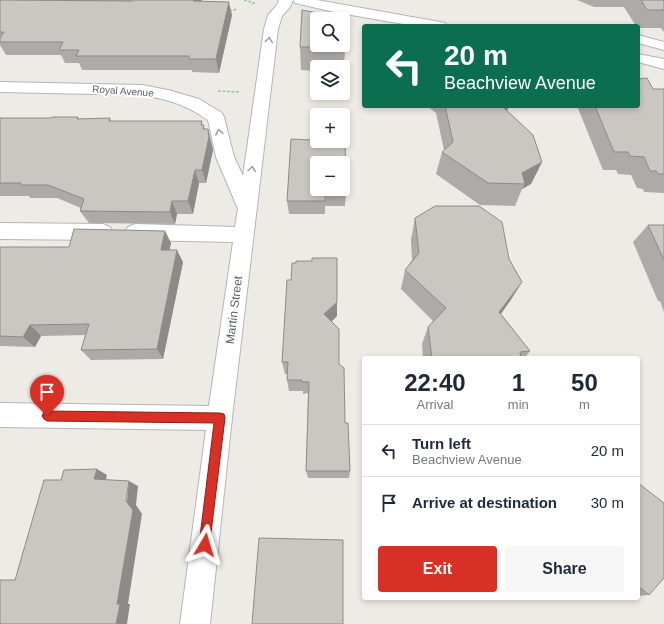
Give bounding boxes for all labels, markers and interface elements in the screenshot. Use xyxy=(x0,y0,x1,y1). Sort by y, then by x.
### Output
map controls xyxy=(310,12,350,196)
button: search xyxy=(310,12,350,52)
one-way arrow xyxy=(264,37,273,44)
icon: left xyxy=(378,40,430,92)
text: 20 m xyxy=(444,40,508,71)
button: layers xyxy=(310,60,350,100)
text: Beachview Avenue xyxy=(444,73,596,93)
street label: Royal Avenue xyxy=(92,83,155,99)
button: + xyxy=(310,108,350,148)
one-way arrow xyxy=(216,129,224,135)
button: − xyxy=(310,156,350,196)
one-way arrow xyxy=(247,166,256,172)
street label: Martin Street xyxy=(223,274,245,345)
text: 22:40 xyxy=(404,369,466,396)
text: 1 xyxy=(512,369,525,396)
text: 50 xyxy=(571,369,598,396)
pin xyxy=(30,375,64,416)
icon: arrive xyxy=(36,381,58,403)
text: Arrival xyxy=(417,397,453,412)
text: min xyxy=(508,397,529,412)
text: m xyxy=(579,397,590,412)
text: Turn left xyxy=(412,435,471,452)
icon: left xyxy=(378,440,400,462)
text: 20 m xyxy=(591,442,624,459)
text: Beachview Avenue xyxy=(412,452,522,467)
icon: arrive xyxy=(378,492,400,514)
text: Arrive at destination xyxy=(412,494,557,511)
text: 30 m xyxy=(591,494,624,511)
position arrow xyxy=(184,524,226,566)
button: Exit xyxy=(378,546,497,592)
button: Share xyxy=(505,546,624,592)

